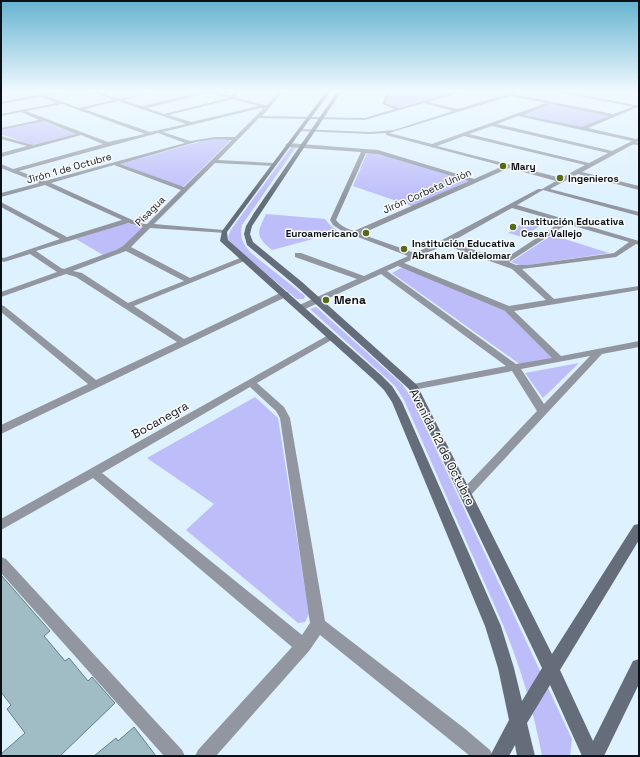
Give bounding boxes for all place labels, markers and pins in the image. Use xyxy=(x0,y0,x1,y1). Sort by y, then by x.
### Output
place label: Mary xyxy=(511,160,536,173)
marker: Mary xyxy=(498,161,508,171)
place label: Ingenieros xyxy=(568,172,619,185)
marker: Ingenieros xyxy=(555,173,565,183)
place label: Institución Educativa Cesar Vallejo xyxy=(521,215,624,240)
marker: Institución Educativa Cesar Vallejo xyxy=(508,222,518,232)
place label: Euroamericano xyxy=(286,227,358,240)
marker: Euroamericano xyxy=(361,228,371,238)
place label: Institución Educativa Abraham Valdelomar xyxy=(412,237,515,262)
marker: Institución Educativa Abraham Valdelomar xyxy=(399,244,409,254)
place label: Mena xyxy=(334,292,366,308)
marker: Mena xyxy=(321,295,331,305)

